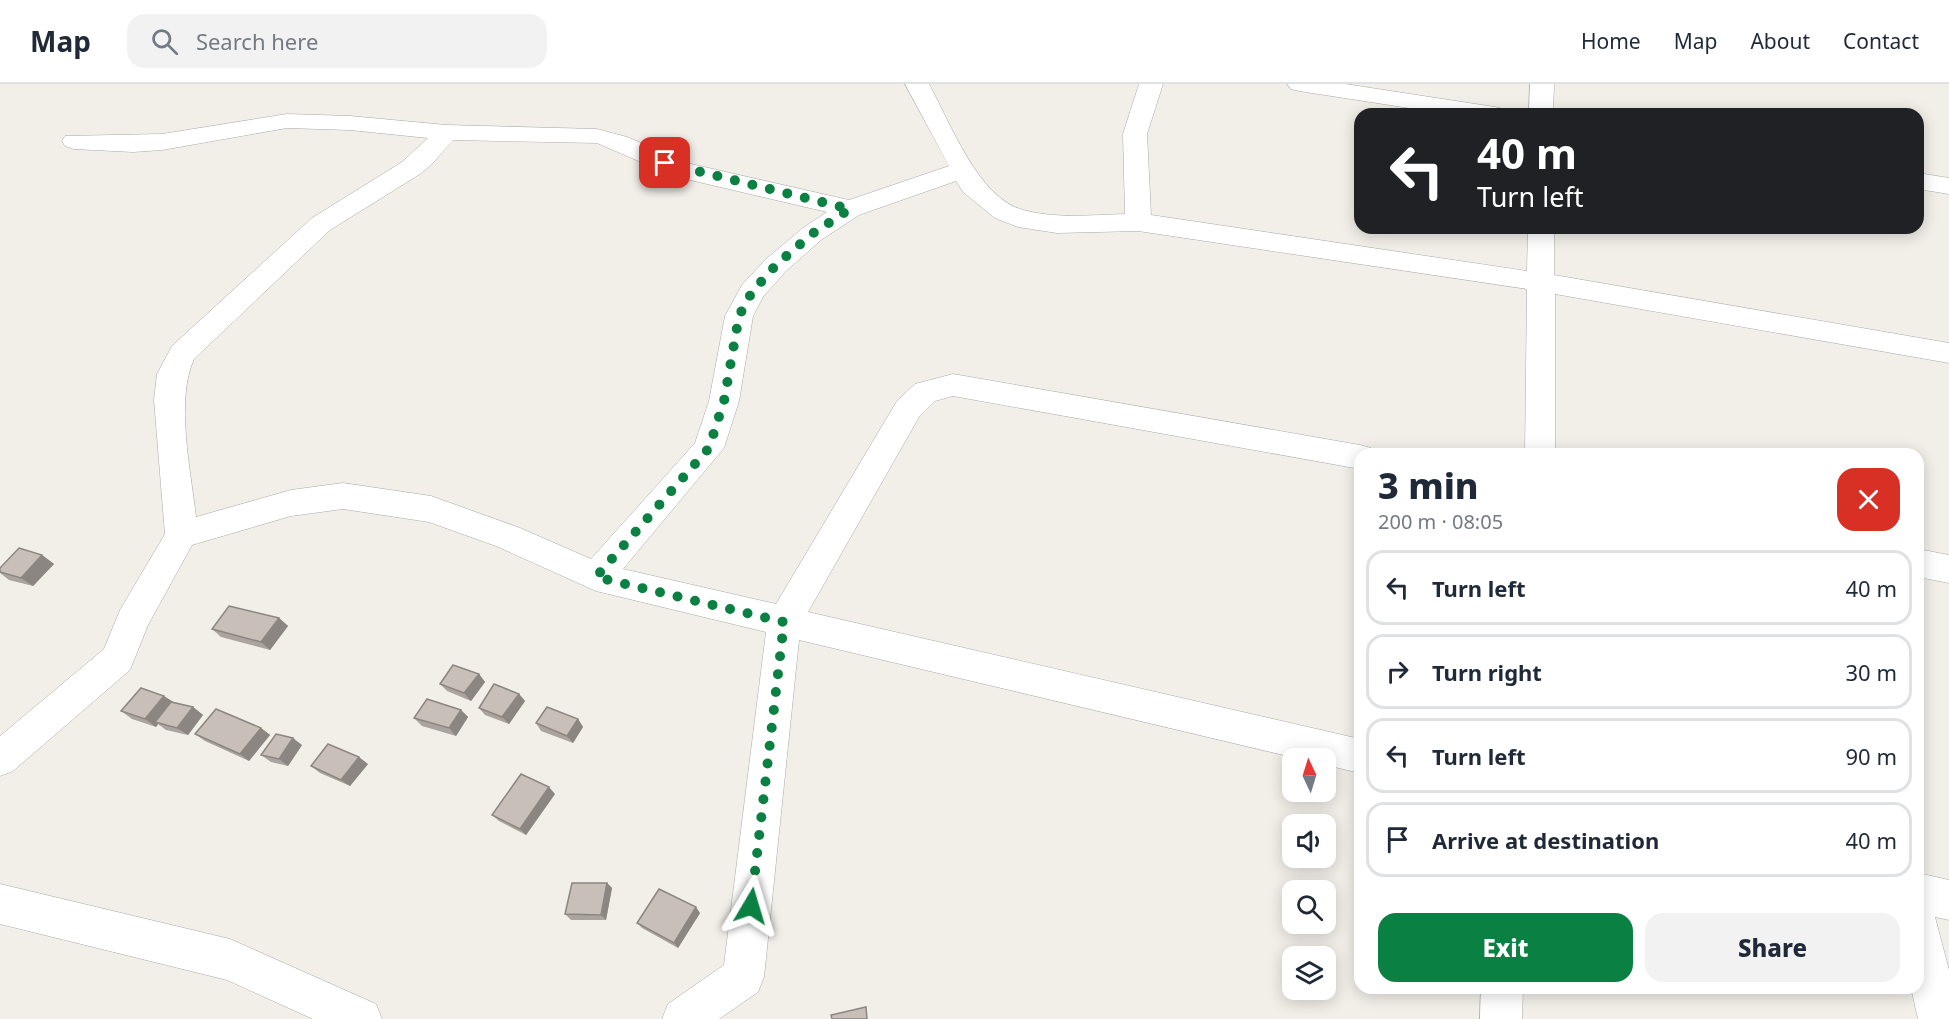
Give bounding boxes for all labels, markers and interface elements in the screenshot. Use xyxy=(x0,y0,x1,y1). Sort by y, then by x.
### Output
search box xyxy=(127,14,547,68)
text: Map xyxy=(30,22,91,60)
icon: search xyxy=(148,25,181,58)
text: Search here xyxy=(196,26,318,56)
text: Home xyxy=(1581,27,1641,55)
text: Map xyxy=(1674,27,1717,55)
text: About xyxy=(1750,27,1810,55)
text: Contact xyxy=(1843,27,1919,55)
text: 40 m xyxy=(1477,124,1577,181)
icon: left xyxy=(1378,132,1456,210)
pin xyxy=(639,137,690,188)
icon: arrive xyxy=(648,146,681,179)
text: Turn left xyxy=(1477,178,1583,215)
text: 3 min xyxy=(1378,461,1479,510)
button: close xyxy=(1837,468,1900,531)
text: 200 m · 08:05 xyxy=(1378,508,1503,535)
icon: left xyxy=(1381,571,1414,604)
text: Turn left xyxy=(1432,573,1526,603)
text: 40 m xyxy=(1846,573,1897,603)
icon: right xyxy=(1381,655,1414,688)
text: Turn right xyxy=(1432,657,1542,687)
text: 30 m xyxy=(1846,657,1897,687)
icon: left xyxy=(1381,739,1414,772)
text: Turn left xyxy=(1432,741,1526,771)
text: 90 m xyxy=(1846,741,1897,771)
north arrow xyxy=(1282,748,1336,802)
map controls xyxy=(1282,748,1336,1000)
button: sound xyxy=(1282,814,1336,868)
icon: arrive xyxy=(1381,823,1414,856)
text: Arrive at destination xyxy=(1432,825,1659,855)
text: 40 m xyxy=(1846,825,1897,855)
position arrow xyxy=(719,874,783,938)
button: search xyxy=(1282,880,1336,934)
button: Exit xyxy=(1378,913,1633,982)
button: Share xyxy=(1645,913,1900,982)
button: layers xyxy=(1282,946,1336,1000)

